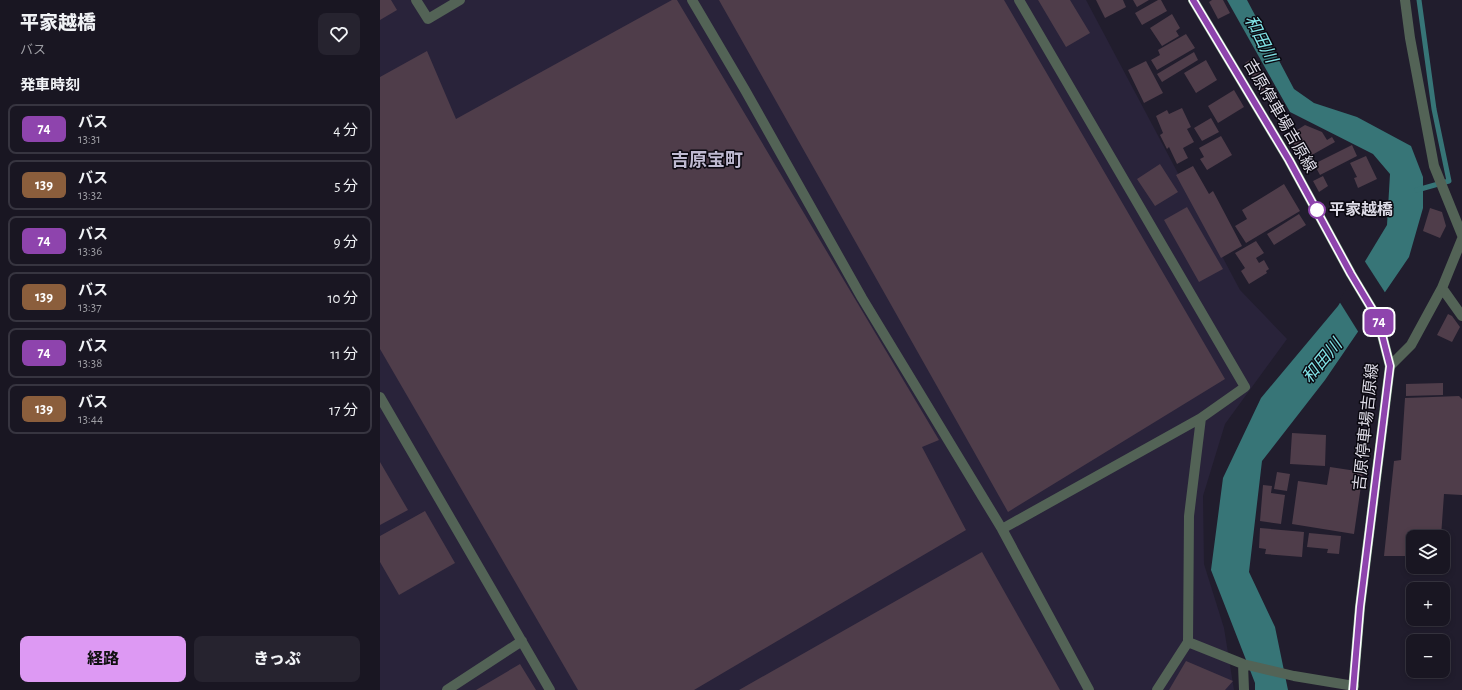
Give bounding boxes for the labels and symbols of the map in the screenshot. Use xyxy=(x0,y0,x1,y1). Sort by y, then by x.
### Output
water label: 和田川 xyxy=(1242,12,1282,67)
street label: 吉原停車場吉原線 xyxy=(1241,56,1320,175)
district label: 吉原宝町 xyxy=(671,151,743,170)
place label: 平家越橋 xyxy=(1329,200,1393,218)
marker: 平家越橋 xyxy=(1308,201,1326,219)
line badge: 74 xyxy=(1361,309,1397,335)
water label: 和田川 xyxy=(1298,334,1346,386)
street label: 吉原停車場吉原線 xyxy=(1350,362,1381,491)

